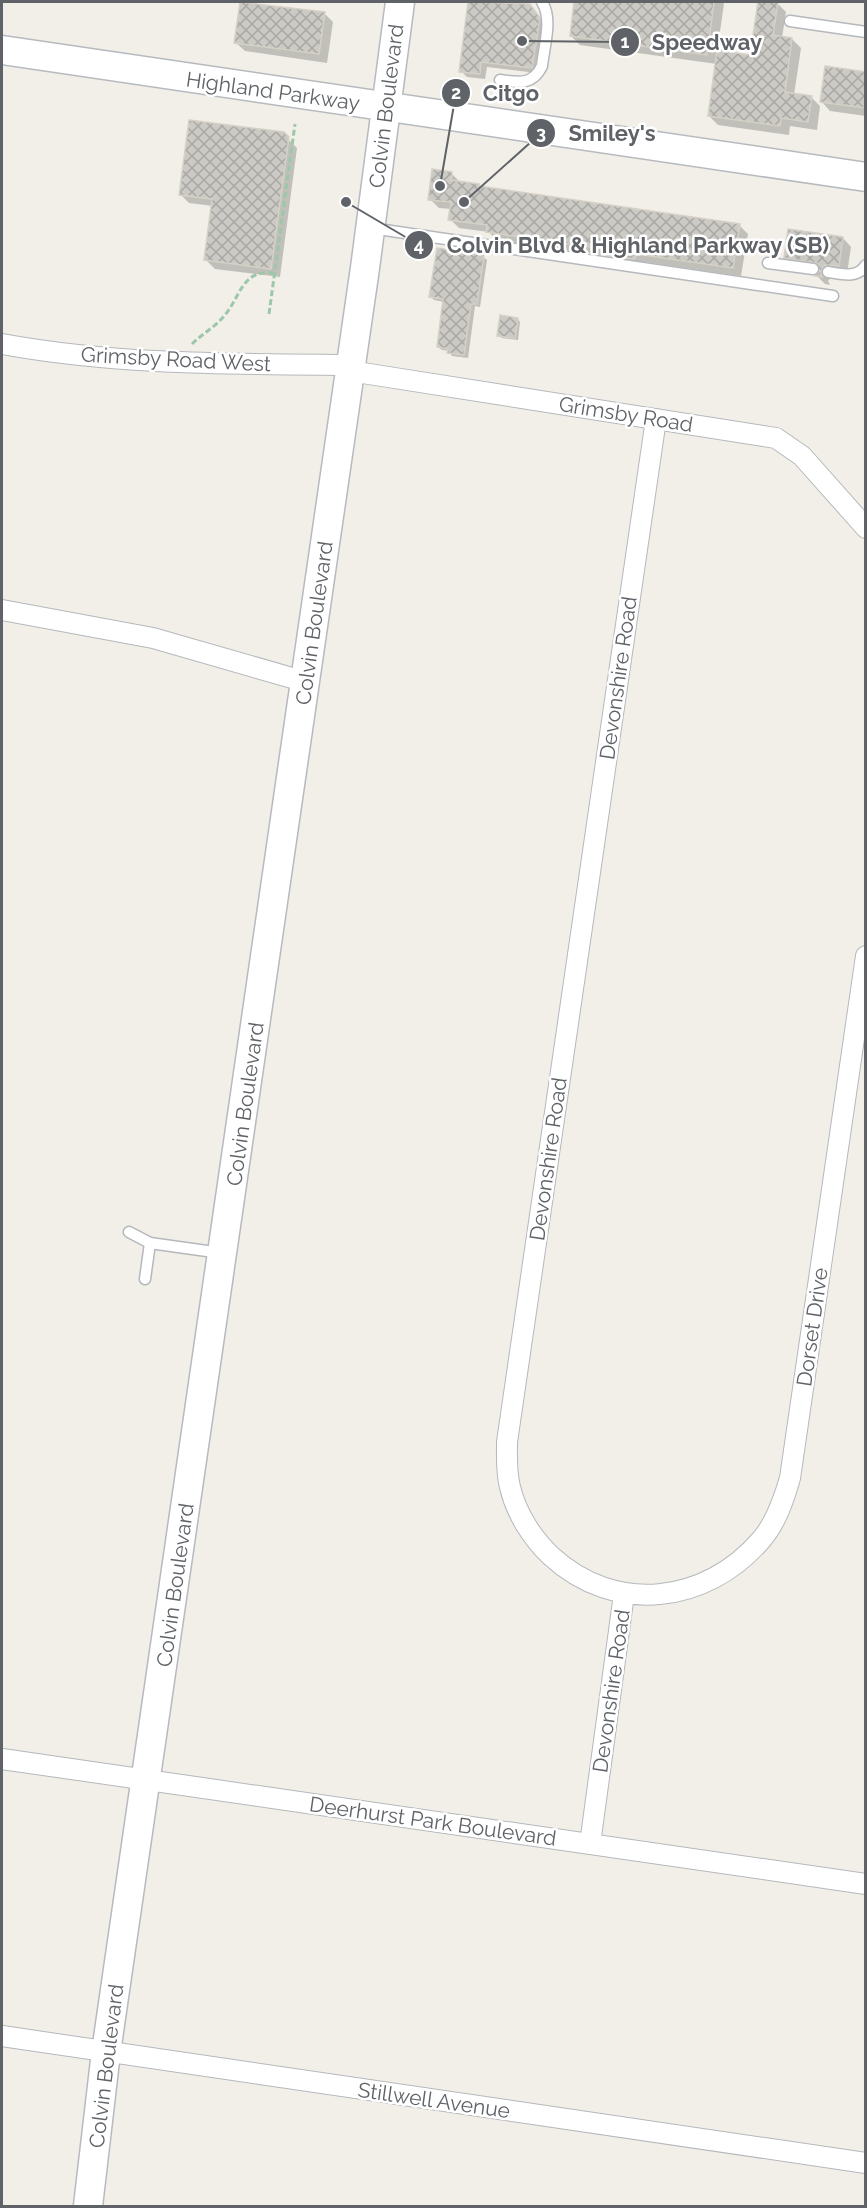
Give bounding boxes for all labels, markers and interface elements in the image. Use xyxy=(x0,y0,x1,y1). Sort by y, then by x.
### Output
callout: Speedway xyxy=(610,22,774,62)
street label: Colvin Boulevard xyxy=(364,23,408,189)
text: Speedway xyxy=(652,29,762,55)
text: 1 xyxy=(621,31,630,52)
street label: Highland Parkway xyxy=(184,66,362,116)
callout: Citgo xyxy=(441,73,551,113)
text: Citgo xyxy=(483,80,539,106)
text: 2 xyxy=(451,82,461,103)
callout: Smiley's xyxy=(526,113,667,153)
text: Smiley's xyxy=(568,120,656,146)
text: 3 xyxy=(536,122,546,143)
callout: Colvin Blvd & Highland Parkway (SB) xyxy=(404,225,841,265)
text: Colvin Blvd & Highland Parkway (SB) xyxy=(447,232,829,258)
text: 4 xyxy=(414,234,424,255)
street label: Grimsby Road West xyxy=(80,342,272,376)
street label: Grimsby Road xyxy=(557,391,695,437)
street label: Colvin Boulevard xyxy=(290,540,338,706)
street label: Devonshire Road xyxy=(594,595,642,761)
street label: Colvin Boulevard xyxy=(221,1021,269,1187)
street label: Devonshire Road xyxy=(524,1076,572,1242)
street label: Dorset Drive xyxy=(791,1266,833,1388)
street label: Colvin Boulevard xyxy=(151,1502,199,1668)
street label: Devonshire Road xyxy=(587,1608,635,1774)
street label: Deerhurst Park Boulevard xyxy=(308,1791,558,1851)
street label: Colvin Boulevard xyxy=(84,1983,128,2149)
street label: Stillwell Avenue xyxy=(356,2077,512,2123)

